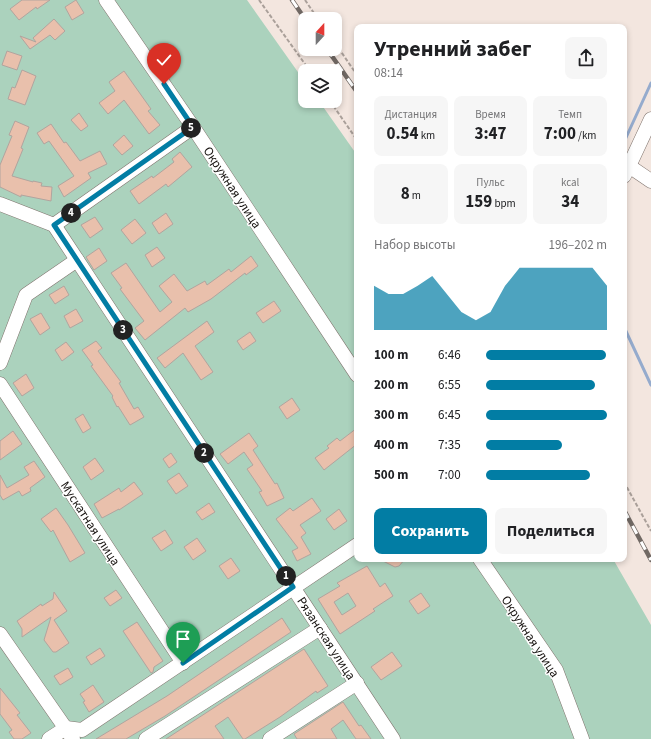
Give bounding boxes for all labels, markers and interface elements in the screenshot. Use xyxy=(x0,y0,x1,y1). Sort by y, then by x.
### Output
north arrow xyxy=(298,12,342,56)
map controls xyxy=(298,12,342,108)
text: Утренний забег xyxy=(374,33,532,65)
button: share xyxy=(565,37,607,79)
pin xyxy=(147,43,181,84)
icon: check xyxy=(153,49,175,71)
button: layers xyxy=(298,64,342,108)
text: 08:14 xyxy=(374,64,403,82)
text: Дистанция xyxy=(384,107,437,122)
text: Время xyxy=(475,107,506,122)
text: Темп xyxy=(558,107,582,122)
pin: 5 xyxy=(181,118,201,138)
text: 5 xyxy=(188,120,194,135)
text: 0.54 xyxy=(386,122,418,146)
text: 3:47 xyxy=(474,122,507,146)
text: 7:00 xyxy=(544,122,576,146)
text: km xyxy=(418,128,435,143)
text: /km xyxy=(576,128,596,143)
street label: Окружная улица xyxy=(199,143,265,232)
text: Пульс xyxy=(476,175,505,190)
text: kcal xyxy=(561,175,579,190)
text: 8 xyxy=(401,182,410,206)
text: m xyxy=(410,188,421,203)
text: 159 xyxy=(465,190,492,214)
text: 34 xyxy=(561,190,579,214)
text: bpm xyxy=(492,196,516,211)
pin: 4 xyxy=(61,203,81,223)
text: 4 xyxy=(68,205,74,220)
text: Набор высоты xyxy=(374,236,456,254)
text: 196–202 m xyxy=(549,236,607,254)
pin: 3 xyxy=(113,320,133,340)
text: 3 xyxy=(120,322,126,337)
text: 100 m xyxy=(374,346,408,364)
text: 6:46 xyxy=(438,346,461,364)
text: 200 m xyxy=(374,376,408,394)
text: 6:55 xyxy=(438,376,461,394)
text: 300 m xyxy=(374,406,408,424)
text: 6:45 xyxy=(438,406,461,424)
text: 400 m xyxy=(374,436,408,454)
text: 7:35 xyxy=(438,436,461,454)
pin: 2 xyxy=(194,443,214,463)
text: 2 xyxy=(201,445,207,460)
text: 500 m xyxy=(374,466,408,484)
text: 7:00 xyxy=(438,466,461,484)
street label: Мускатная улица xyxy=(56,478,124,569)
button: Сохранить xyxy=(374,508,487,554)
button: Поделиться xyxy=(495,508,607,554)
pin: 1 xyxy=(276,566,296,586)
text: 1 xyxy=(283,568,289,583)
street label: Окружная улица xyxy=(497,592,563,681)
street label: Рязанская улица xyxy=(293,593,360,684)
pin xyxy=(166,622,200,663)
icon: arrive xyxy=(172,628,194,650)

